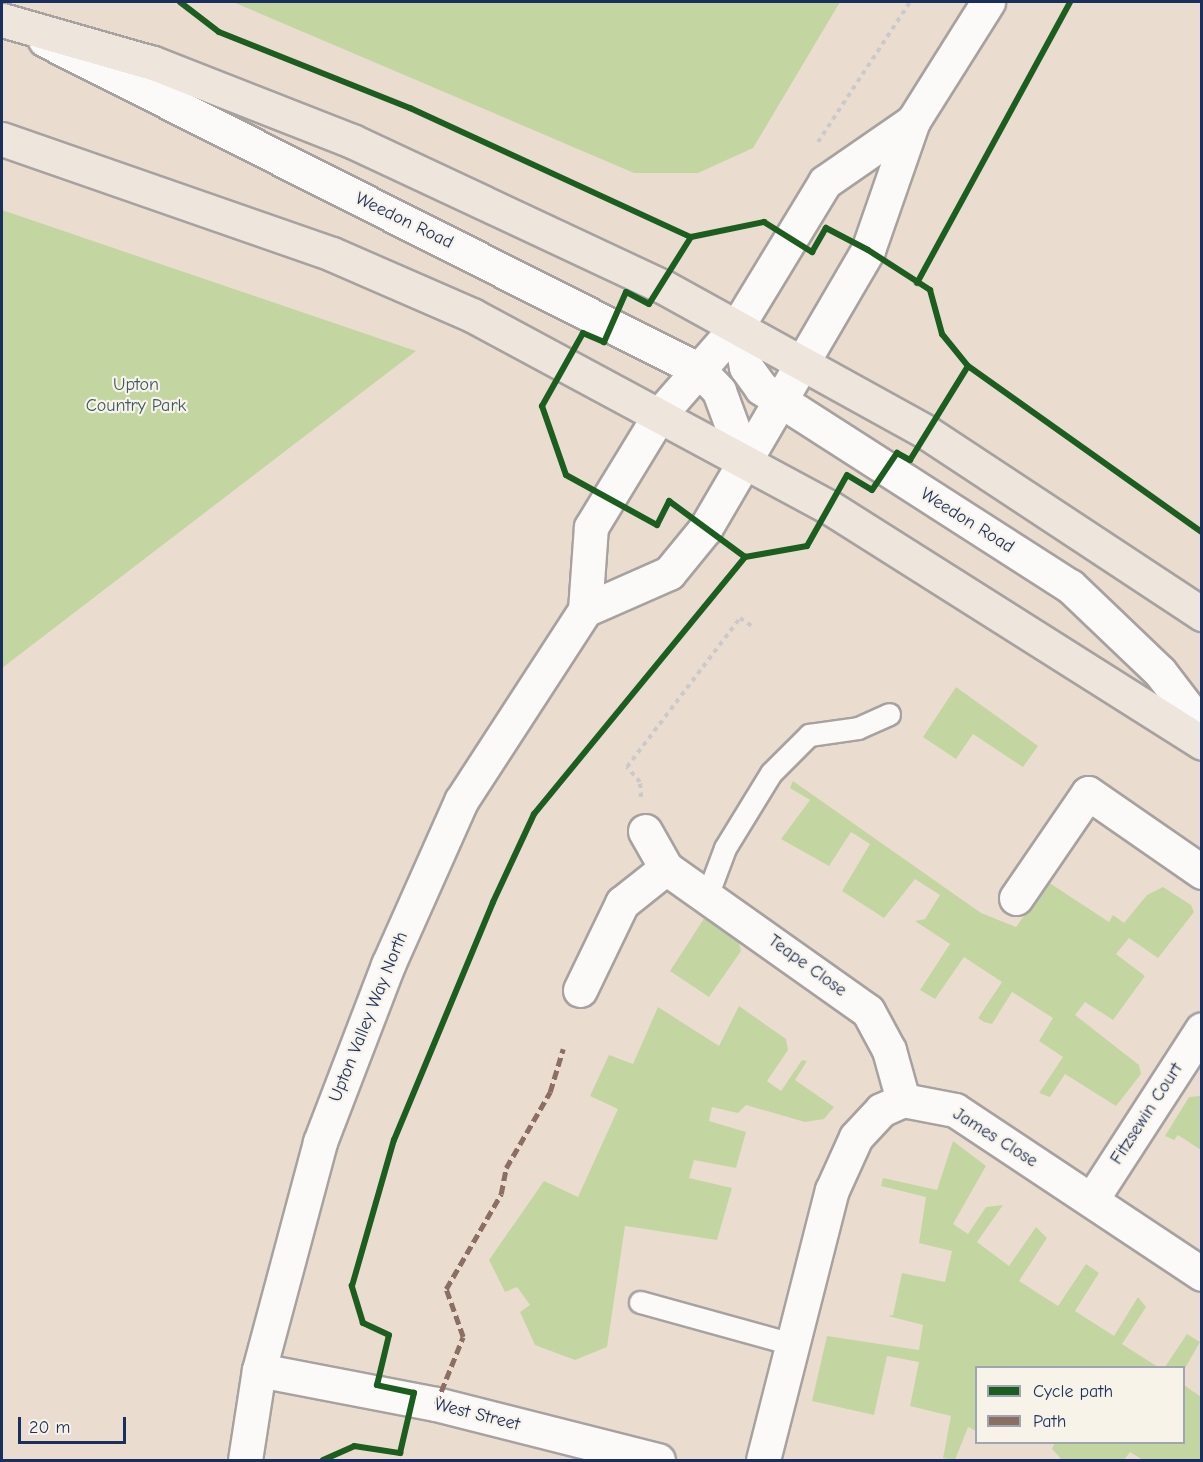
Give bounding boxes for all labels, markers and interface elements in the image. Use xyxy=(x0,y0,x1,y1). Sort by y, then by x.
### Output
street label: Weedon Road xyxy=(351,188,457,254)
park label: Upton Country Park xyxy=(86,375,186,418)
street label: Weedon Road xyxy=(916,484,1018,558)
street label: Upton Valley Way North xyxy=(325,929,413,1105)
street label: Teape Close xyxy=(764,930,850,1002)
street label: Fitzsewin Court xyxy=(1106,1059,1188,1169)
street label: James Close xyxy=(949,1103,1041,1173)
legend xyxy=(975,1366,1185,1444)
text: Cycle path xyxy=(1033,1381,1113,1402)
street label: West Street xyxy=(432,1394,522,1436)
scale bar xyxy=(21,1405,129,1443)
text: Path xyxy=(1033,1411,1066,1432)
text: 20 m xyxy=(29,1417,70,1438)

